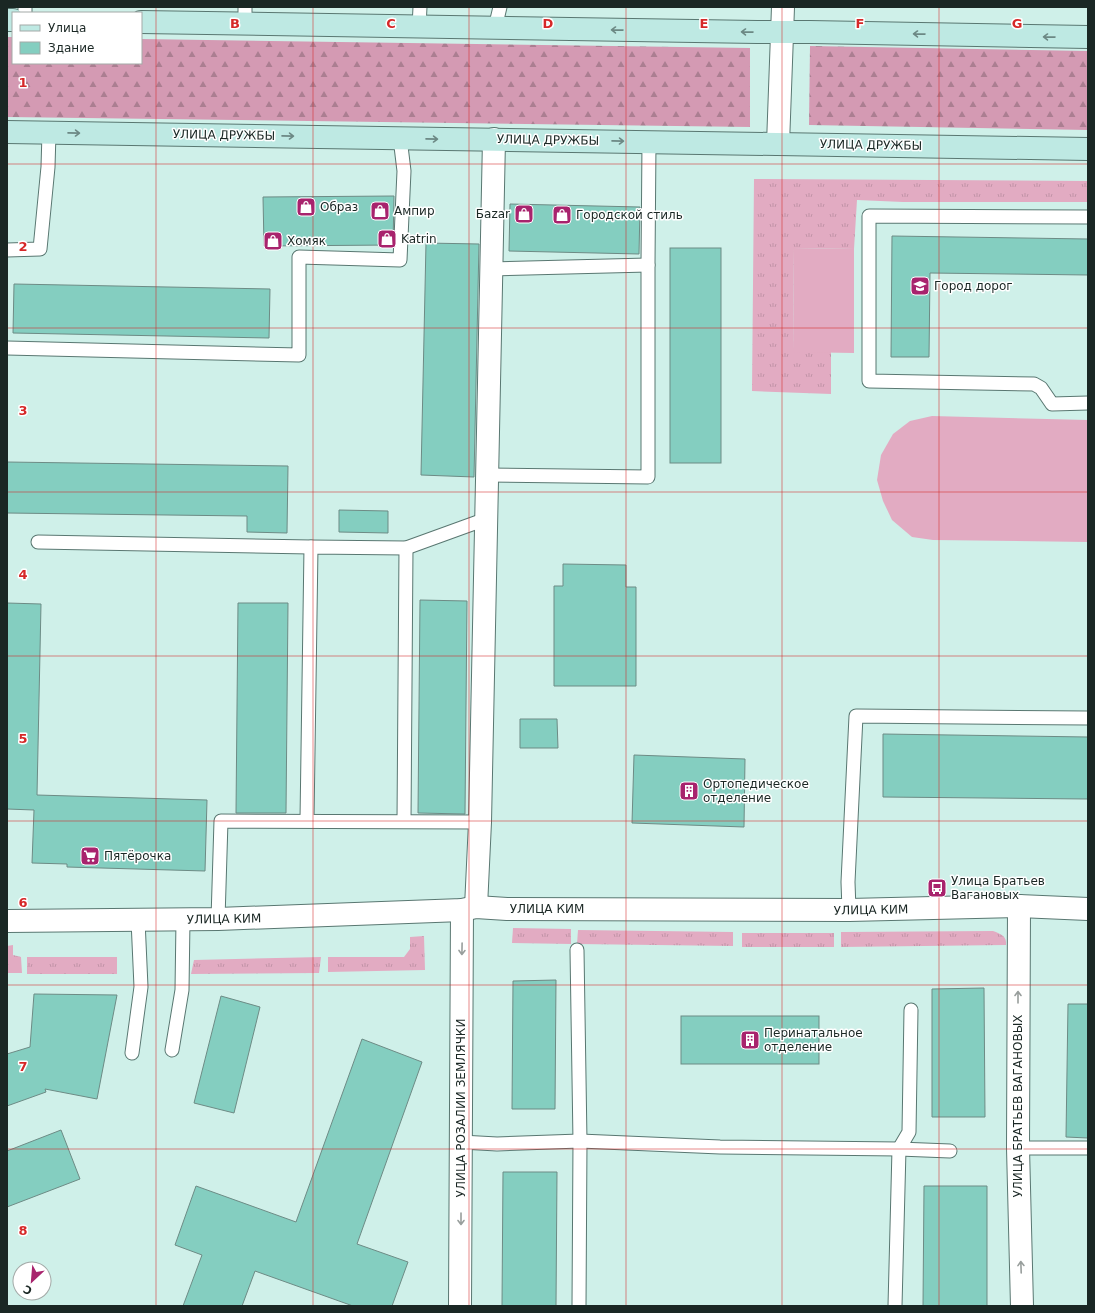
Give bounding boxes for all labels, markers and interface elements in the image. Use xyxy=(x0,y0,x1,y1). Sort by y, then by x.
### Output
legend xyxy=(12,12,142,64)
text: B xyxy=(230,16,240,31)
text: C xyxy=(386,16,396,31)
text: D xyxy=(543,16,554,31)
text: E xyxy=(700,16,708,31)
text: F xyxy=(856,16,864,31)
text: G xyxy=(1012,16,1022,31)
text: Улица xyxy=(48,21,86,35)
one-way arrow xyxy=(611,26,624,34)
one-way arrow xyxy=(741,28,754,36)
one-way arrow xyxy=(913,30,926,38)
one-way arrow xyxy=(1043,33,1056,41)
text: Здание xyxy=(48,41,94,55)
text: 1 xyxy=(18,75,28,90)
street label: УЛИЦА ДРУЖБЫ xyxy=(173,127,275,143)
one-way arrow xyxy=(67,129,80,137)
one-way arrow xyxy=(281,132,294,140)
street label: УЛИЦА ДРУЖБЫ xyxy=(497,132,599,148)
one-way arrow xyxy=(425,135,438,142)
one-way arrow xyxy=(611,137,624,145)
street label: УЛИЦА ДРУЖБЫ xyxy=(820,137,922,153)
shop icon: Образ xyxy=(295,196,317,218)
place label: Образ xyxy=(320,200,358,214)
shop icon: Ампир xyxy=(369,200,391,222)
shop icon: Бazar xyxy=(513,203,535,225)
place label: Ампир xyxy=(394,204,435,218)
shop icon: Городской стиль xyxy=(551,204,573,226)
place label: Бazar xyxy=(476,207,510,221)
place label: Городской стиль xyxy=(576,208,683,222)
shop icon: Katrin xyxy=(376,228,398,250)
shop icon: Хомяк xyxy=(262,230,284,252)
place label: Katrin xyxy=(401,232,437,246)
place label: Хомяк xyxy=(287,234,326,248)
text: 2 xyxy=(18,239,28,254)
school or university icon: Город дорог xyxy=(909,275,931,297)
place label: Город дорог xyxy=(934,279,1013,293)
text: 3 xyxy=(18,403,28,418)
text: 4 xyxy=(18,567,28,582)
text: 5 xyxy=(18,731,28,746)
place label: Ортопедическое отделение xyxy=(703,777,809,805)
building icon: Ортопедическое отделение xyxy=(678,780,700,802)
supermarket icon: Пятёрочка xyxy=(79,845,101,867)
place label: Пятёрочка xyxy=(104,849,171,863)
place label: Улица Братьев Вагановых xyxy=(951,874,1045,902)
bus stop icon: Улица Братьев Вагановых xyxy=(926,877,948,899)
text: 6 xyxy=(18,895,28,910)
street label: УЛИЦА КИМ xyxy=(510,902,584,916)
street label: УЛИЦА КИМ xyxy=(834,902,908,918)
street label: УЛИЦА КИМ xyxy=(187,911,261,927)
one-way arrow xyxy=(458,942,466,955)
one-way arrow xyxy=(1014,991,1022,1004)
street label: УЛИЦА БРАТЬЕВ ВАГАНОВЫХ xyxy=(1011,1015,1025,1198)
street label: УЛИЦА РОЗАЛИИ ЗЕМЛЯЧКИ xyxy=(454,1019,468,1197)
place label: Перинатальное отделение xyxy=(764,1026,863,1054)
building icon: Перинатальное отделение xyxy=(739,1029,761,1051)
text: 7 xyxy=(18,1059,28,1074)
one-way arrow xyxy=(457,1212,465,1225)
text: 8 xyxy=(18,1223,28,1238)
north arrow xyxy=(12,1261,52,1301)
one-way arrow xyxy=(1017,1261,1025,1274)
text: С xyxy=(21,1282,34,1297)

